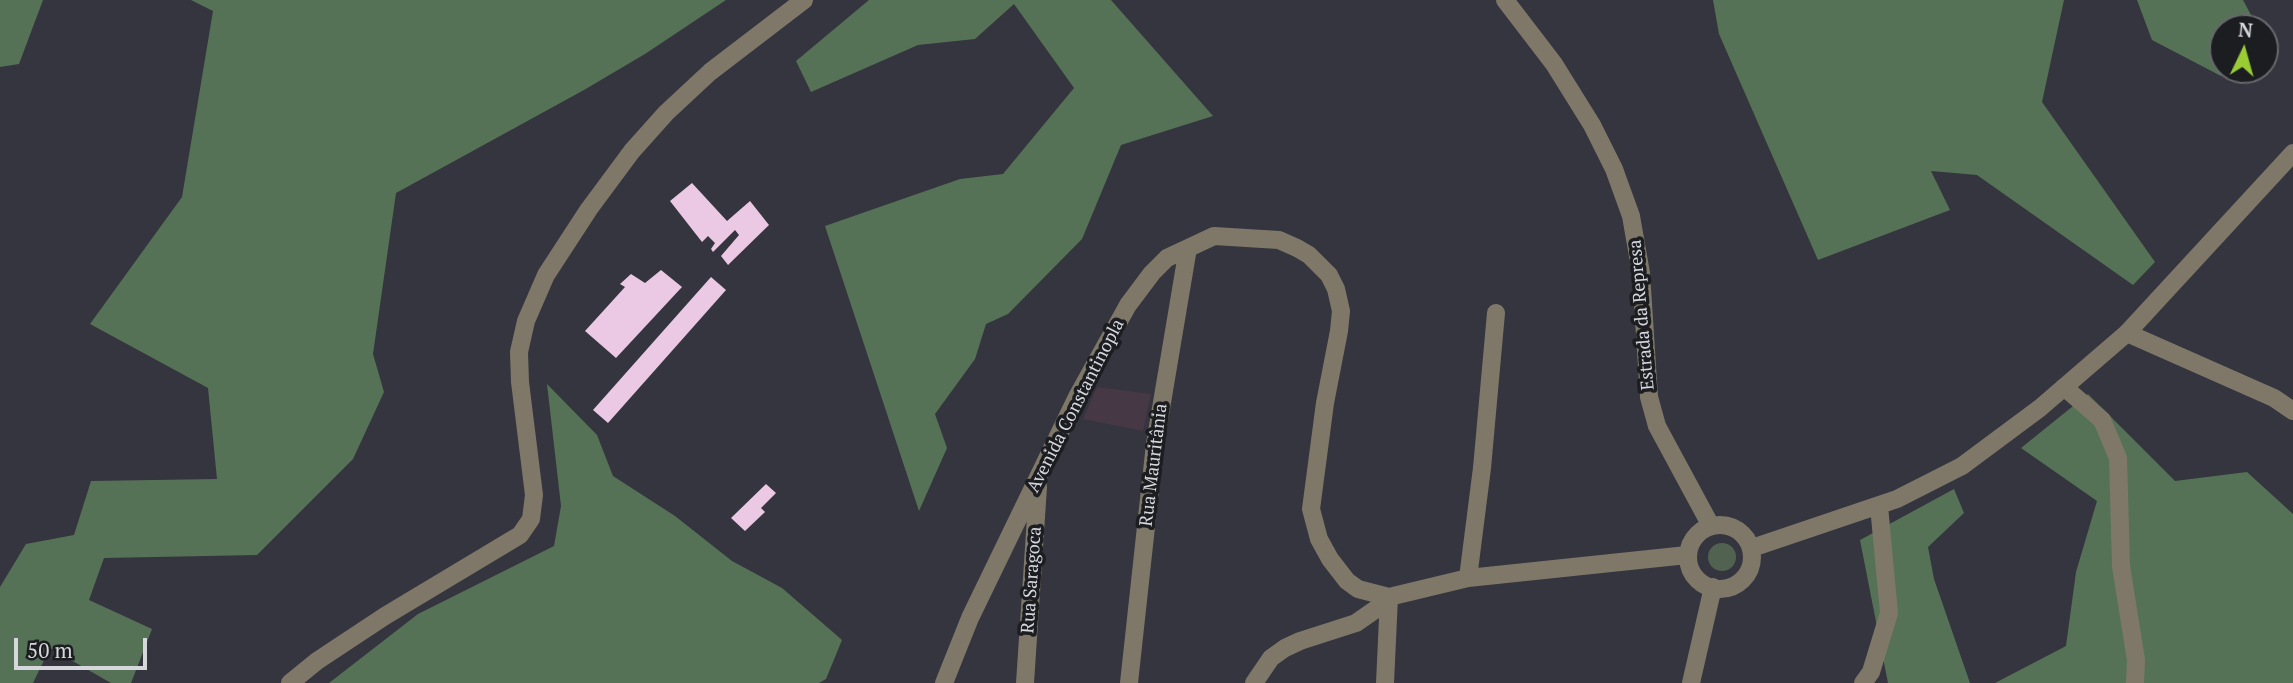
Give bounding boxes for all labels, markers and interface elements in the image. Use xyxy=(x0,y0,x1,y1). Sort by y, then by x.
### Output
north arrow xyxy=(2209,14,2279,84)
text: N xyxy=(2237,16,2254,43)
street label: Estrada da Represa xyxy=(1625,239,1659,391)
street label: Avenida Constantinopla xyxy=(1023,316,1129,496)
street label: Rua Mauritânia xyxy=(1136,402,1172,528)
street label: Rua Saragoca xyxy=(1017,526,1047,634)
scale bar xyxy=(18,624,150,668)
text: 50 m xyxy=(27,636,73,664)

